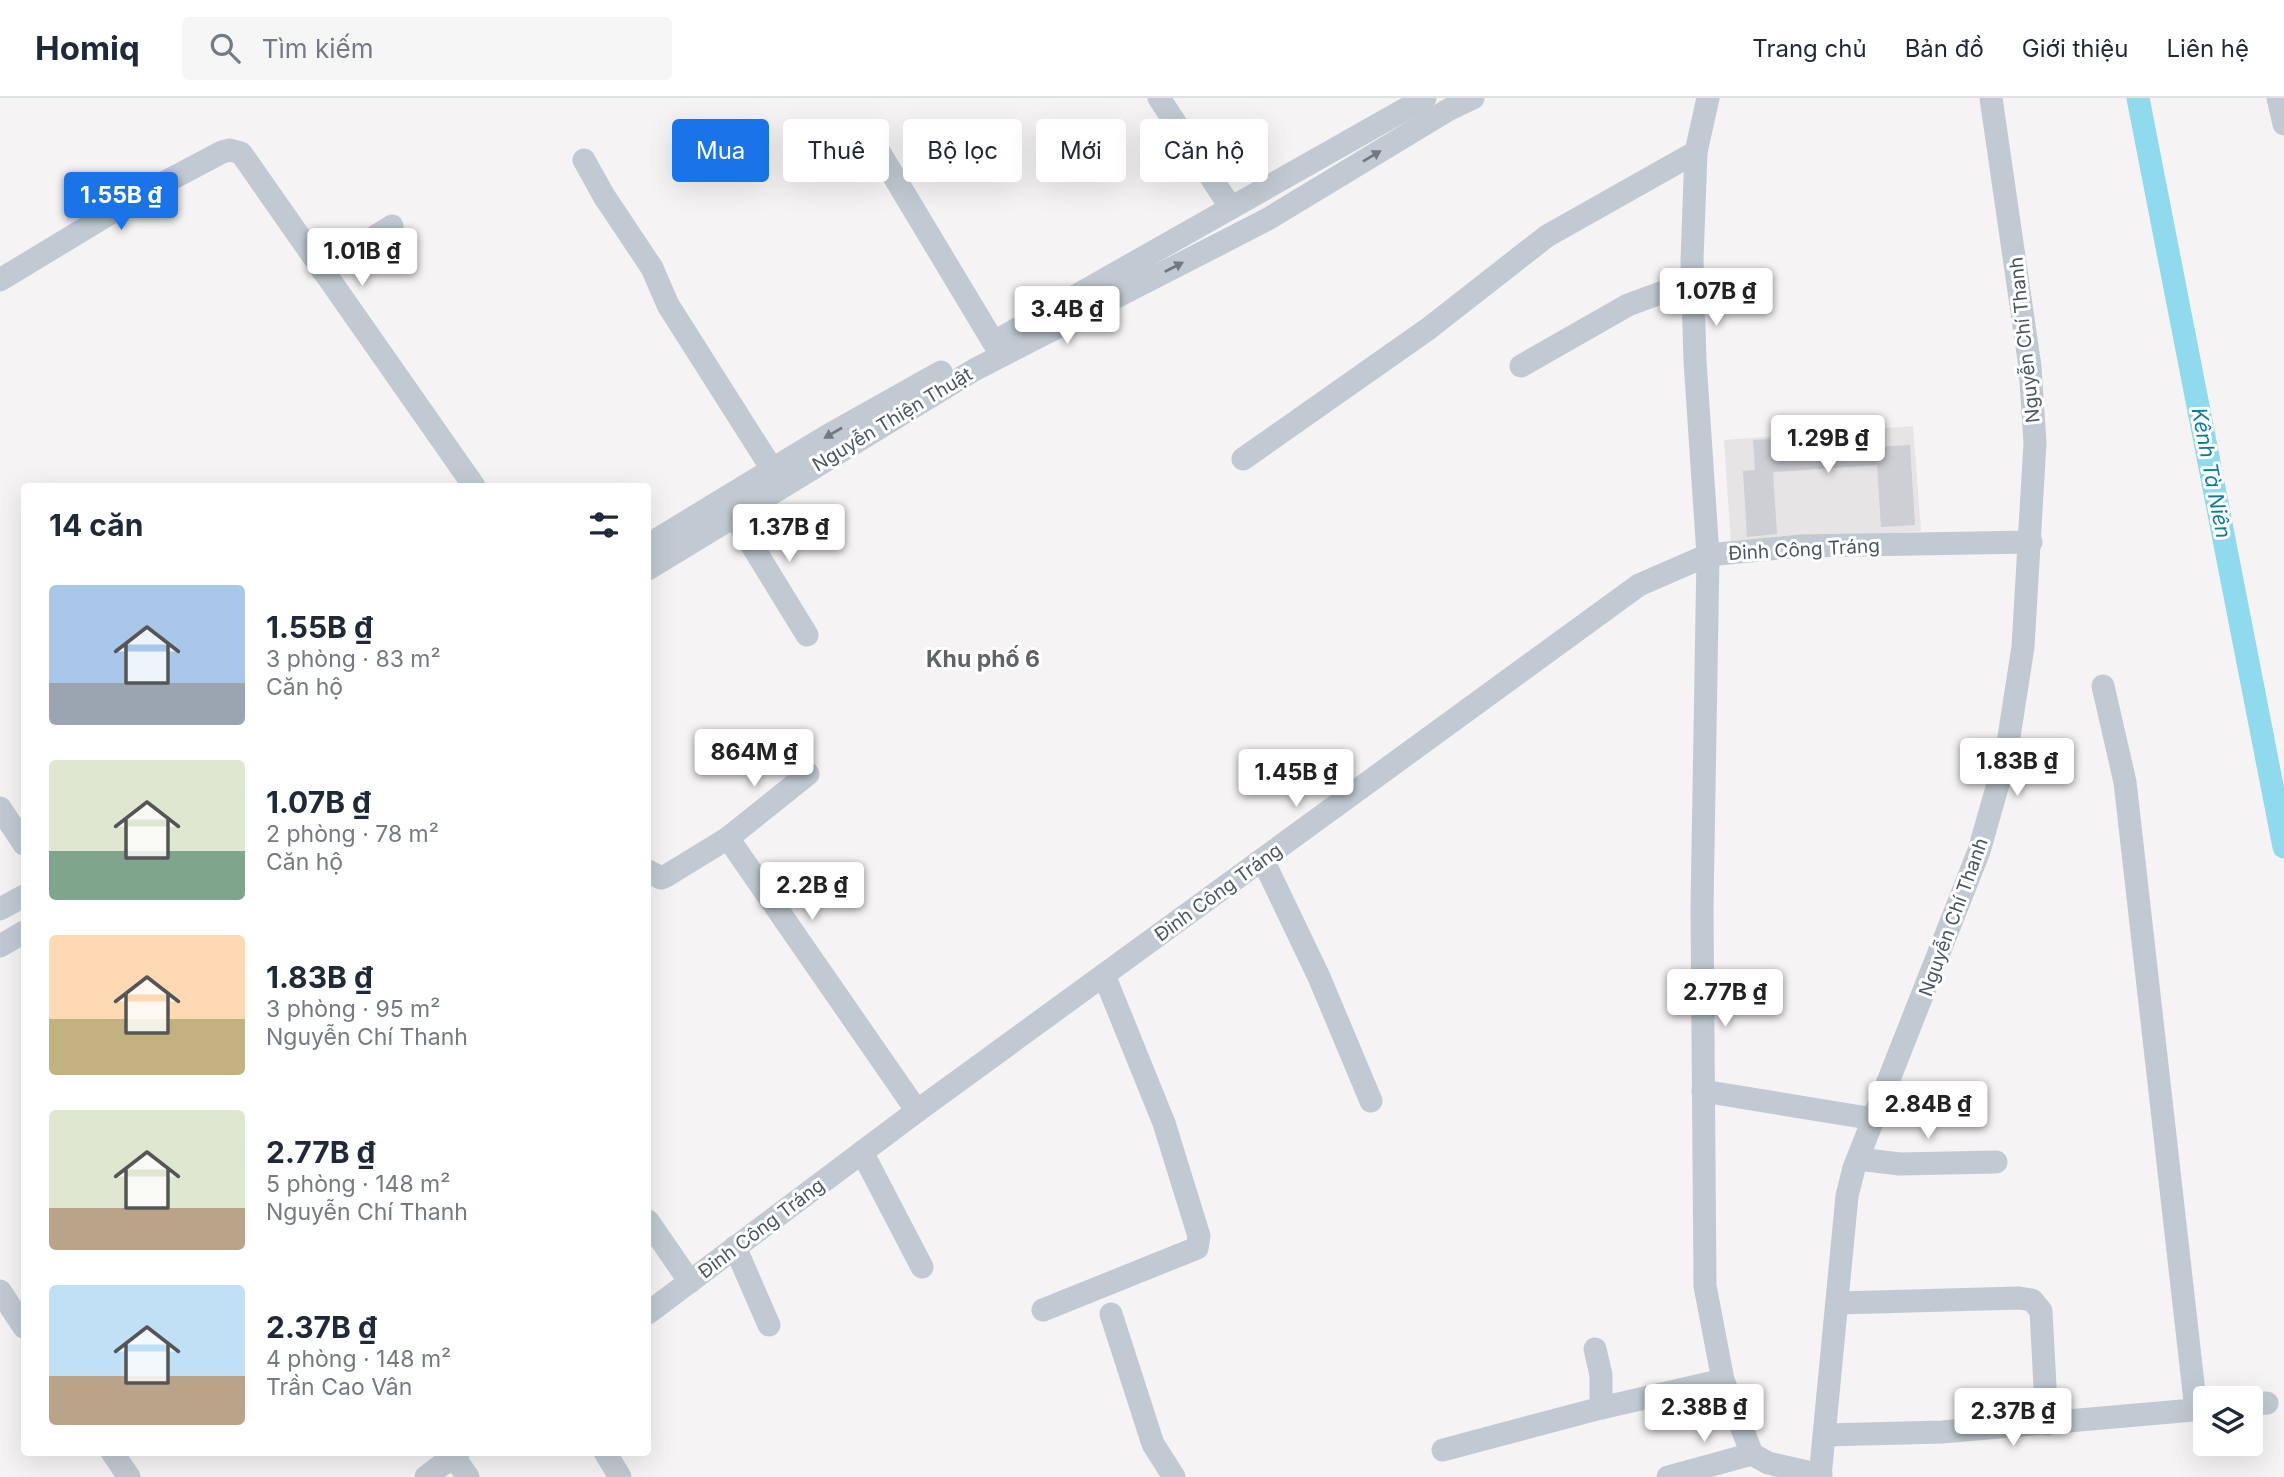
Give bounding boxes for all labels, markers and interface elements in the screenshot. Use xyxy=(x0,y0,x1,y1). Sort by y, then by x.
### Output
search box xyxy=(182,17,672,80)
text: Homiq xyxy=(35,28,140,68)
icon: search xyxy=(206,29,244,67)
text: Tìm kiếm xyxy=(262,33,373,64)
text: Trang chủ xyxy=(1752,34,1867,63)
text: Bản đồ xyxy=(1905,34,1984,63)
text: Giới thiệu xyxy=(2022,34,2129,63)
text: Liên hệ xyxy=(2167,34,2249,63)
chip: Mua xyxy=(672,119,769,182)
chip: Thuê xyxy=(783,119,889,182)
chip: Bộ lọc xyxy=(903,119,1022,182)
chip: Mới xyxy=(1036,119,1126,182)
chip: Căn hộ xyxy=(1140,119,1268,182)
one-way arrow xyxy=(1363,149,1382,162)
pin: 1.55B ₫ xyxy=(56,172,186,232)
text: 1.55B ₫ xyxy=(80,181,162,209)
pin: 1.01B ₫ xyxy=(297,228,427,288)
text: 1.01B ₫ xyxy=(323,237,401,265)
street label: Nguyễn Chí Thanh xyxy=(2004,256,2045,424)
one-way arrow xyxy=(1164,261,1184,272)
pin: 1.07B ₫ xyxy=(1651,268,1781,328)
text: 1.07B ₫ xyxy=(1676,277,1756,305)
pin: 3.4B ₫ xyxy=(1010,286,1124,346)
text: 3.4B ₫ xyxy=(1031,295,1103,323)
street label: Nguyễn Thiện Thuật xyxy=(808,363,976,476)
water label: Kênh Tà Niên xyxy=(2187,406,2236,540)
pin: 1.29B ₫ xyxy=(1763,416,1893,475)
text: 1.29B ₫ xyxy=(1787,424,1869,452)
one-way arrow xyxy=(823,427,842,439)
pin: 1.37B ₫ xyxy=(724,504,854,564)
icon: filters xyxy=(585,506,623,544)
text: 14 căn xyxy=(49,507,143,543)
text: 1.37B ₫ xyxy=(749,513,829,541)
street label: Đinh Công Tráng xyxy=(1728,534,1880,565)
text: 1.55B ₫ xyxy=(266,609,373,645)
icon: home xyxy=(105,613,189,697)
text: 3 phòng · 83 m² xyxy=(266,645,441,673)
district label: Khu phố 6 xyxy=(926,645,1040,673)
text: Căn hộ xyxy=(266,673,343,701)
pin: 864M ₫ xyxy=(697,730,811,789)
text: 864M ₫ xyxy=(711,738,797,766)
pin: 1.83B ₫ xyxy=(1952,738,2082,798)
text: 1.83B ₫ xyxy=(1976,747,2058,775)
pin: 1.45B ₫ xyxy=(1231,750,1361,809)
text: 1.45B ₫ xyxy=(1254,758,1338,786)
text: 1.07B ₫ xyxy=(266,784,371,820)
icon: home xyxy=(105,788,189,872)
text: 2 phòng · 78 m² xyxy=(266,820,439,848)
street label: Nguyễn Chí Thanh xyxy=(1914,835,1993,999)
street label: Đinh Công Tráng xyxy=(1150,839,1286,946)
text: Căn hộ xyxy=(266,848,343,876)
pin: 2.2B ₫ xyxy=(755,862,869,922)
text: 2.2B ₫ xyxy=(776,871,848,899)
text: 1.83B ₫ xyxy=(266,959,373,995)
icon: home xyxy=(105,963,189,1047)
pin: 2.77B ₫ xyxy=(1660,970,1790,1029)
text: 2.77B ₫ xyxy=(1683,978,1767,1006)
text: 3 phòng · 95 m² xyxy=(266,995,440,1023)
text: Nguyễn Chí Thanh xyxy=(266,1023,468,1051)
pin: 2.84B ₫ xyxy=(1863,1082,1993,1141)
text: 2.84B ₫ xyxy=(1884,1090,1972,1118)
text: 2.77B ₫ xyxy=(266,1134,376,1170)
icon: home xyxy=(105,1138,189,1222)
text: 5 phòng · 148 m² xyxy=(266,1170,450,1198)
street label: Đinh Công Tráng xyxy=(694,1174,829,1283)
text: Nguyễn Chí Thanh xyxy=(266,1198,468,1226)
text: 2.37B ₫ xyxy=(266,1309,377,1345)
icon: home xyxy=(105,1313,189,1397)
text: 4 phòng · 148 m² xyxy=(266,1345,451,1373)
text: Trần Cao Vân xyxy=(266,1373,412,1401)
pin: 2.38B ₫ xyxy=(1639,1384,1769,1444)
map controls xyxy=(2193,1386,2263,1456)
button: layers xyxy=(2193,1386,2263,1456)
pin: 2.37B ₫ xyxy=(1948,1388,2078,1448)
text: 2.38B ₫ xyxy=(1661,1393,1747,1421)
text: 2.37B ₫ xyxy=(1970,1397,2056,1425)

